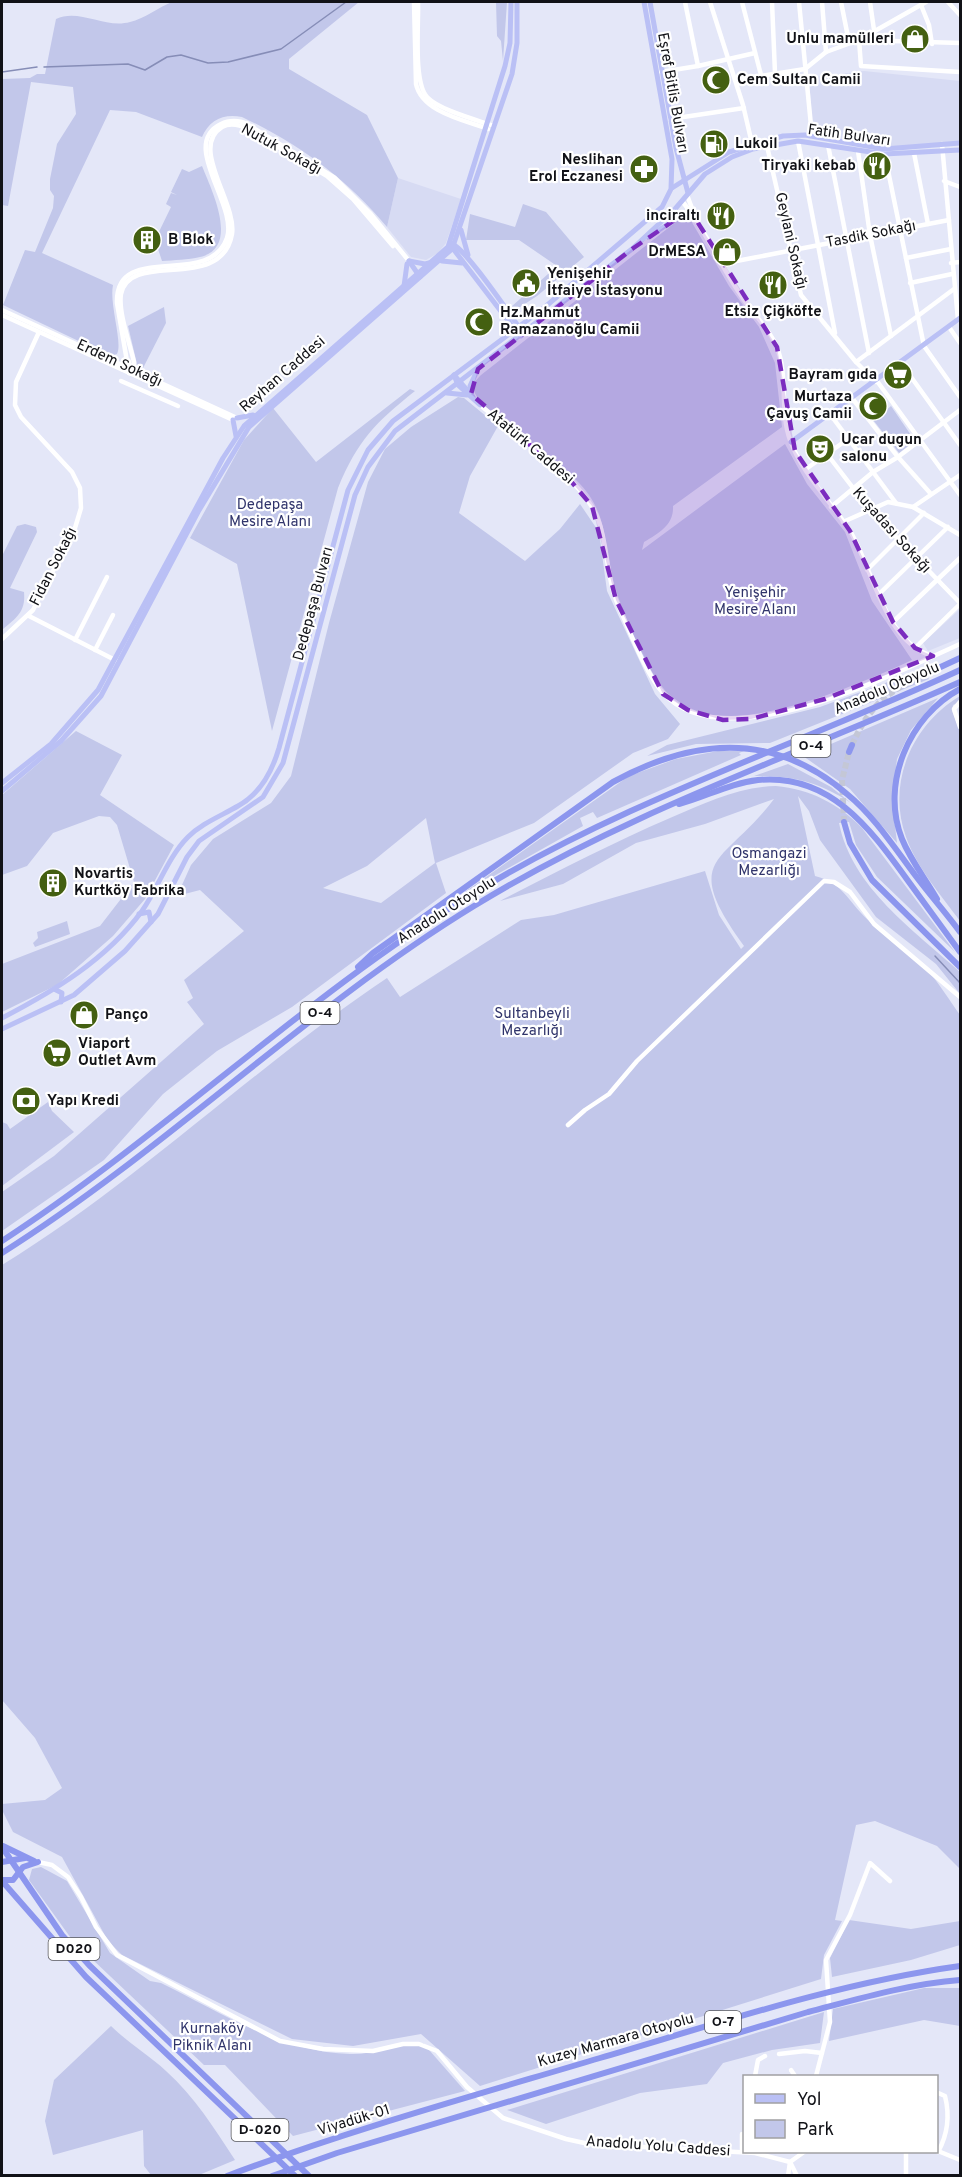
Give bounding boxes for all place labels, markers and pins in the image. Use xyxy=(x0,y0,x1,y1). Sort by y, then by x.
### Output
shop icon: Unlu mamülleri xyxy=(899,23,931,55)
place label: Unlu mamülleri xyxy=(786,30,894,49)
mosque icon: Cem Sultan Camii xyxy=(700,64,732,96)
place label: Cem Sultan Camii xyxy=(737,71,861,90)
fuel station icon: Lukoil xyxy=(698,128,730,160)
place label: Lukoil xyxy=(735,135,778,154)
restaurant icon: Tiryaki kebab xyxy=(861,150,893,182)
place label: Neslihan Erol Eczanesi xyxy=(529,151,623,187)
pharmacy icon: Neslihan Erol Eczanesi xyxy=(628,153,660,185)
place label: Tiryaki kebab xyxy=(761,157,856,176)
restaurant icon: inciraltı xyxy=(705,200,737,232)
place label: inciraltı xyxy=(646,207,700,226)
building icon: B Blok xyxy=(131,224,163,256)
place label: B Blok xyxy=(168,231,214,250)
shop icon: DrMESA xyxy=(711,236,743,268)
place label: DrMESA xyxy=(648,243,706,262)
place label: Yenişehir İtfaiye İstasyonu xyxy=(547,265,663,301)
public building icon: Yenişehir İtfaiye İstasyonu xyxy=(510,267,542,299)
restaurant icon: Etsiz Çiğköfte xyxy=(757,269,789,301)
place label: Etsiz Çiğköfte xyxy=(724,303,822,322)
place label: Hz.Mahmut Ramazanoğlu Camii xyxy=(500,304,639,340)
mosque icon: Hz.Mahmut Ramazanoğlu Camii xyxy=(463,306,495,338)
supermarket icon: Bayram gıda xyxy=(882,359,914,391)
place label: Bayram gıda xyxy=(789,366,877,385)
place label: Murtaza Çavuş Camii xyxy=(766,388,852,424)
mosque icon: Murtaza Çavuş Camii xyxy=(857,390,889,422)
place label: Ucar dugun salonu xyxy=(841,431,922,467)
theatre icon: Ucar dugun salonu xyxy=(804,433,836,465)
place label: Novartis Kurtköy Fabrika xyxy=(74,865,185,901)
building icon: Novartis Kurtköy Fabrika xyxy=(37,867,69,899)
shop icon: Panço xyxy=(68,999,100,1031)
place label: Panço xyxy=(105,1006,148,1025)
place label: Viaport Outlet Avm xyxy=(78,1035,156,1071)
supermarket icon: Viaport Outlet Avm xyxy=(41,1037,73,1069)
bank icon: Yapı Kredi xyxy=(10,1085,42,1117)
place label: Yapı Kredi xyxy=(47,1092,119,1111)

